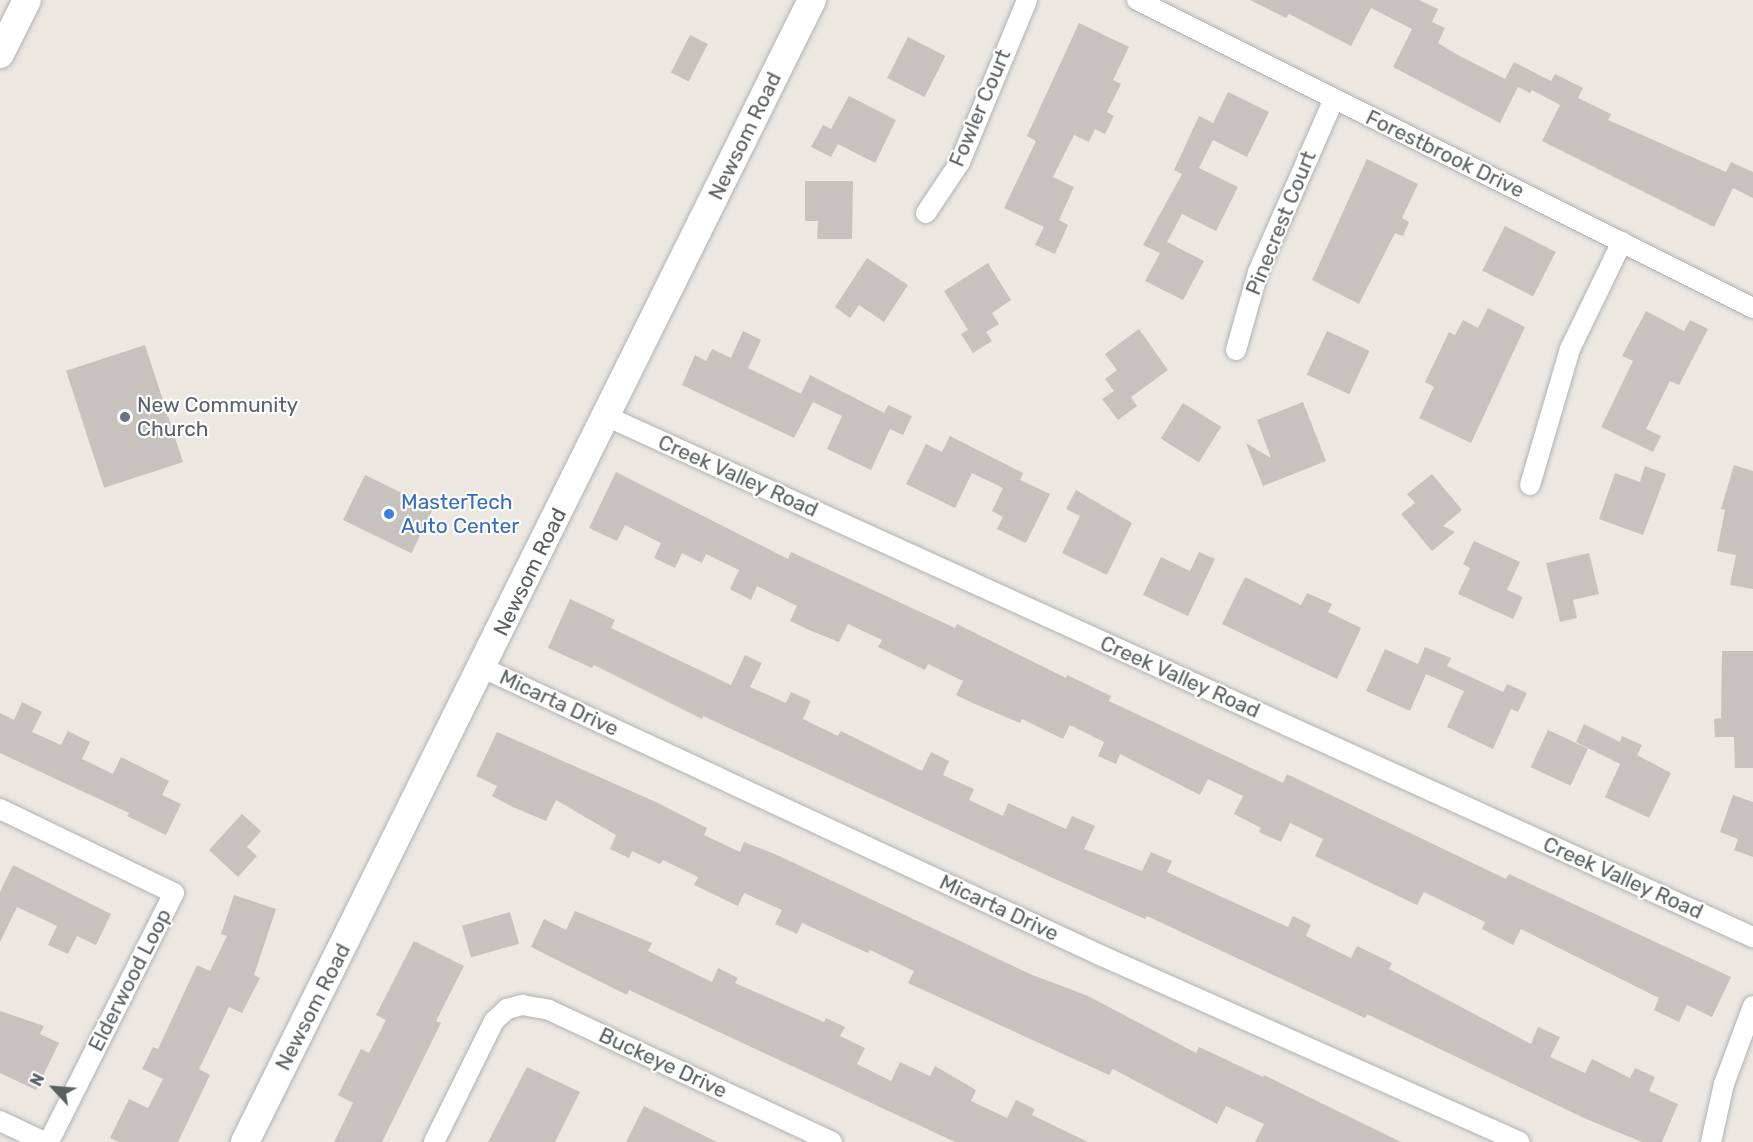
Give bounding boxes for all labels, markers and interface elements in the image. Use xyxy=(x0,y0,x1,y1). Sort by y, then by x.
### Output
street label: Fowler Court xyxy=(944,45,1016,171)
street label: Newsom Road xyxy=(703,68,787,204)
street label: Forestbrook Drive xyxy=(1362,105,1528,203)
street label: Pinecrest Court xyxy=(1241,147,1321,299)
place label: New Community Church xyxy=(137,392,299,442)
marker: New Community Church xyxy=(118,410,132,424)
street label: Creek Valley Road xyxy=(654,429,822,523)
place label: MasterTech Auto Center xyxy=(401,489,519,539)
street label: Newsom Road xyxy=(488,504,572,640)
marker: MasterTech Auto Center xyxy=(382,507,396,521)
street label: Creek Valley Road xyxy=(1096,630,1264,724)
street label: Micarta Drive xyxy=(495,664,623,742)
street label: Creek Valley Road xyxy=(1539,831,1707,925)
street label: Micarta Drive xyxy=(935,869,1063,947)
street label: Elderwood Loop xyxy=(83,905,177,1055)
street label: Newsom Road xyxy=(270,939,356,1075)
street label: Buckeye Drive xyxy=(595,1022,731,1104)
north arrow xyxy=(24,1058,84,1118)
text: N xyxy=(26,1071,48,1089)

